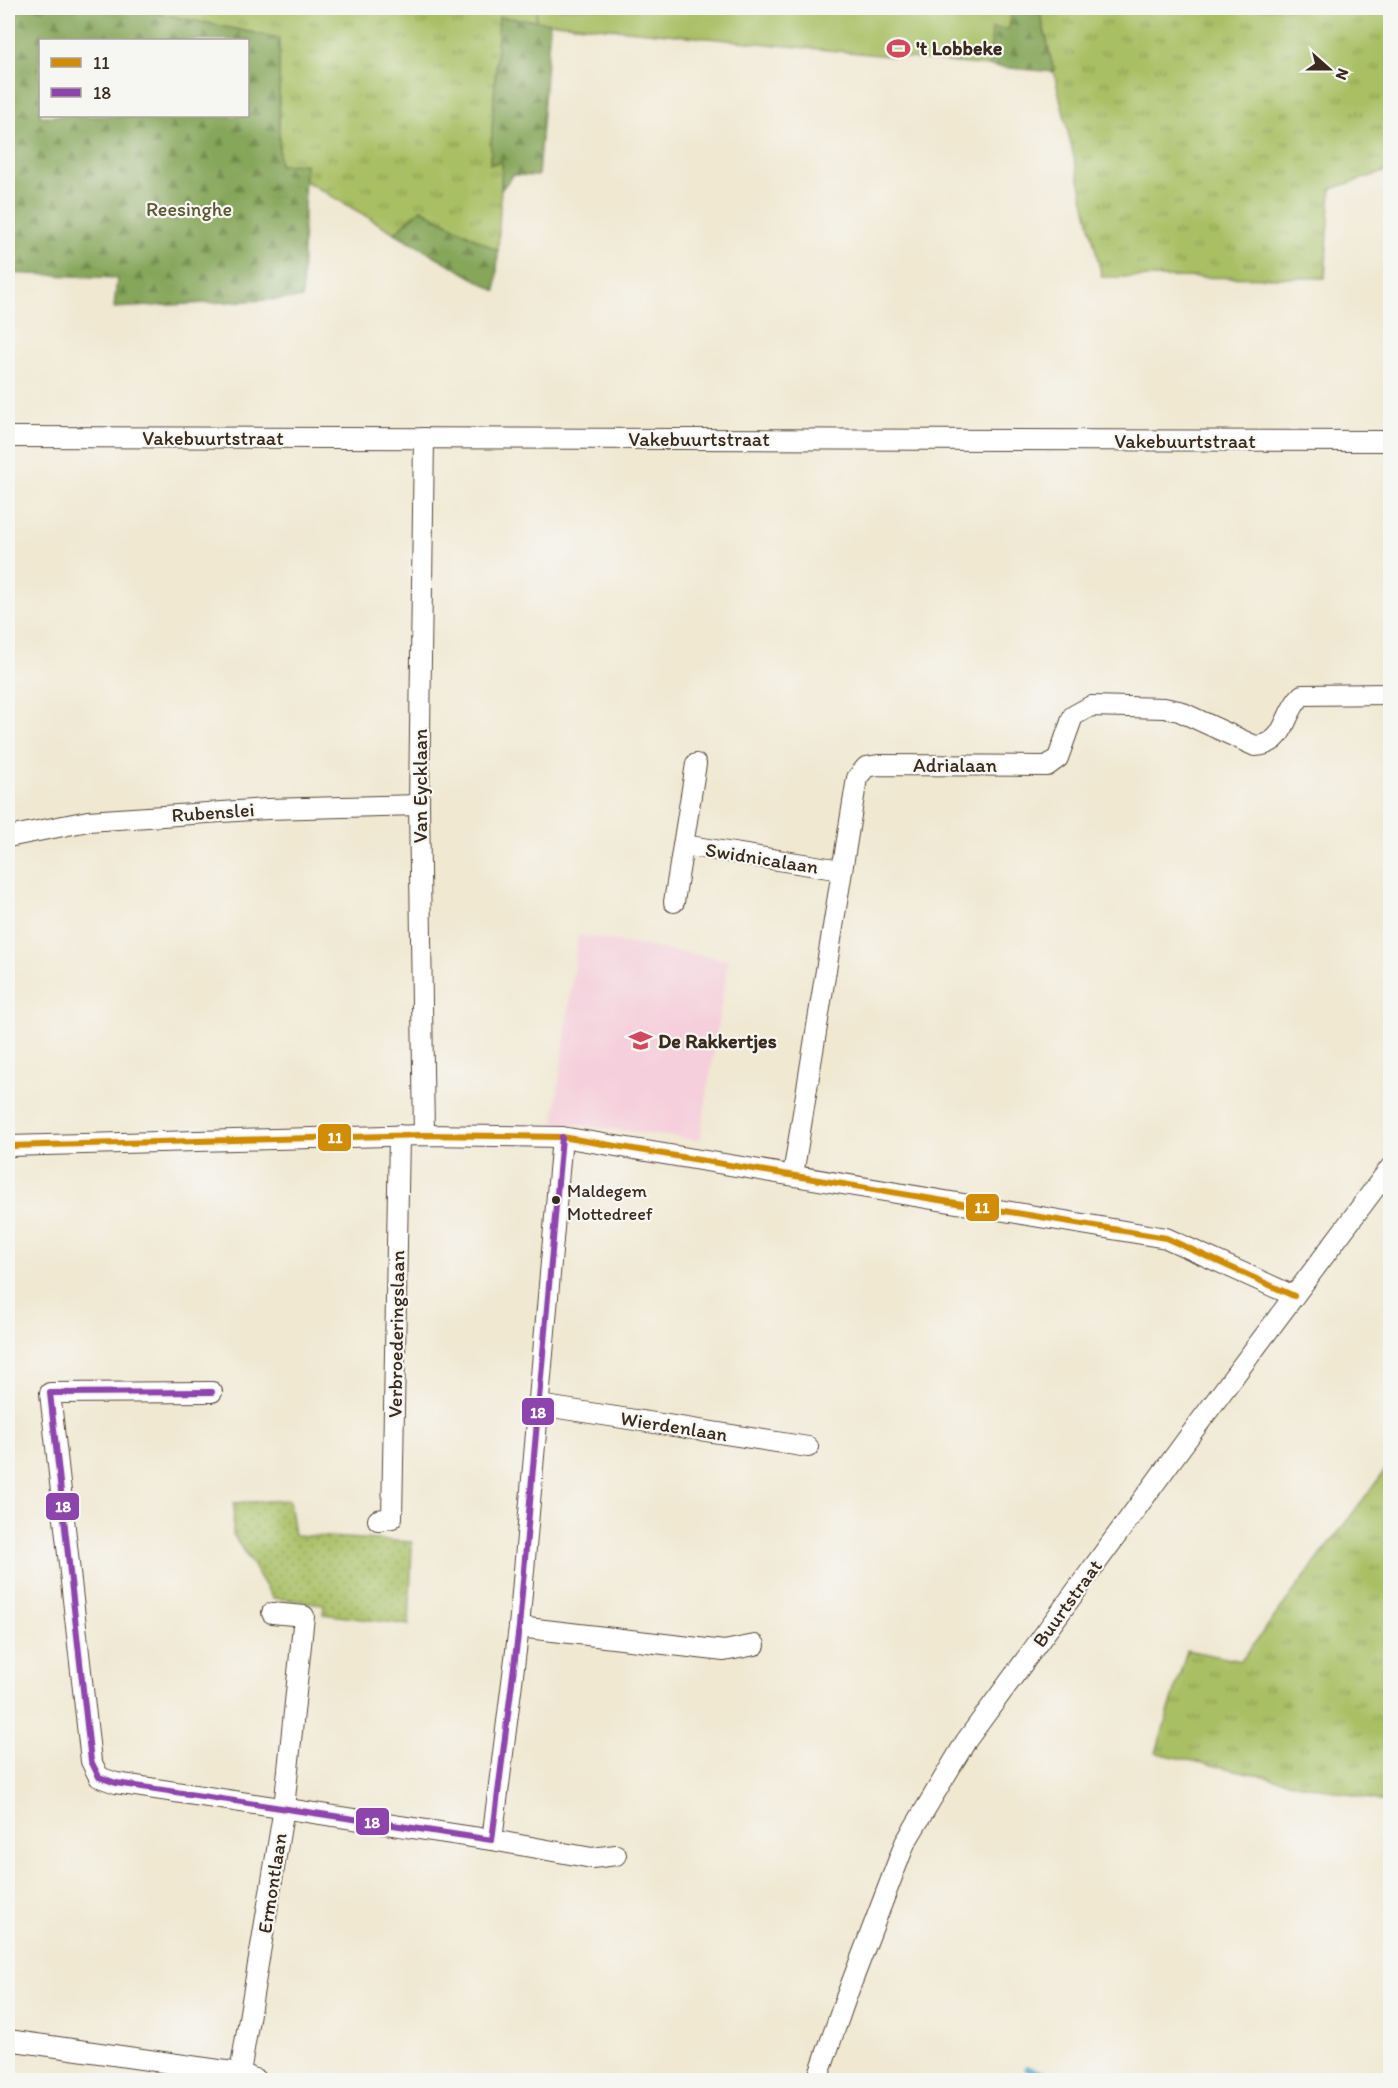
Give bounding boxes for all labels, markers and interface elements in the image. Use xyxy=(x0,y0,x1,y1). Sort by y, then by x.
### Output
sports icon: 't Lobbeke xyxy=(885,35,911,61)
place label: 't Lobbeke xyxy=(916,36,1003,60)
legend xyxy=(39,39,249,117)
north arrow xyxy=(1299,39,1359,99)
text: 11 xyxy=(93,52,110,74)
text: N xyxy=(1332,66,1353,83)
text: 18 xyxy=(93,82,111,104)
park label: Reesinghe xyxy=(146,197,232,221)
street label: Vakebuurtstraat xyxy=(142,426,284,450)
street label: Vakebuurtstraat xyxy=(628,427,770,451)
street label: Vakebuurtstraat xyxy=(1114,429,1256,453)
street label: Van Eycklaan xyxy=(408,729,432,843)
street label: Adrialaan xyxy=(913,753,997,777)
street label: Rubenslei xyxy=(171,797,255,827)
street label: Swidnicalaan xyxy=(704,837,820,879)
school or university icon: De Rakkertjes xyxy=(627,1028,653,1054)
place label: De Rakkertjes xyxy=(658,1029,777,1054)
line badge: 11 xyxy=(317,1123,352,1152)
text: 11 xyxy=(328,1128,343,1147)
place label: Maldegem Mottedreef xyxy=(567,1180,653,1225)
line badge: 11 xyxy=(965,1193,1000,1222)
marker: Maldegem Mottedreef xyxy=(550,1194,562,1206)
text: 11 xyxy=(975,1198,990,1217)
street label: Verbroederingslaan xyxy=(383,1250,409,1418)
line badge: 18 xyxy=(521,1397,555,1426)
text: 18 xyxy=(530,1403,546,1422)
street label: Wierdenlaan xyxy=(619,1406,730,1446)
line badge: 18 xyxy=(45,1492,80,1521)
text: 18 xyxy=(55,1497,71,1516)
street label: Buurtstraat xyxy=(1027,1554,1107,1652)
line badge: 18 xyxy=(355,1807,390,1836)
text: 18 xyxy=(364,1813,380,1832)
street label: Ermontlaan xyxy=(252,1831,292,1935)

